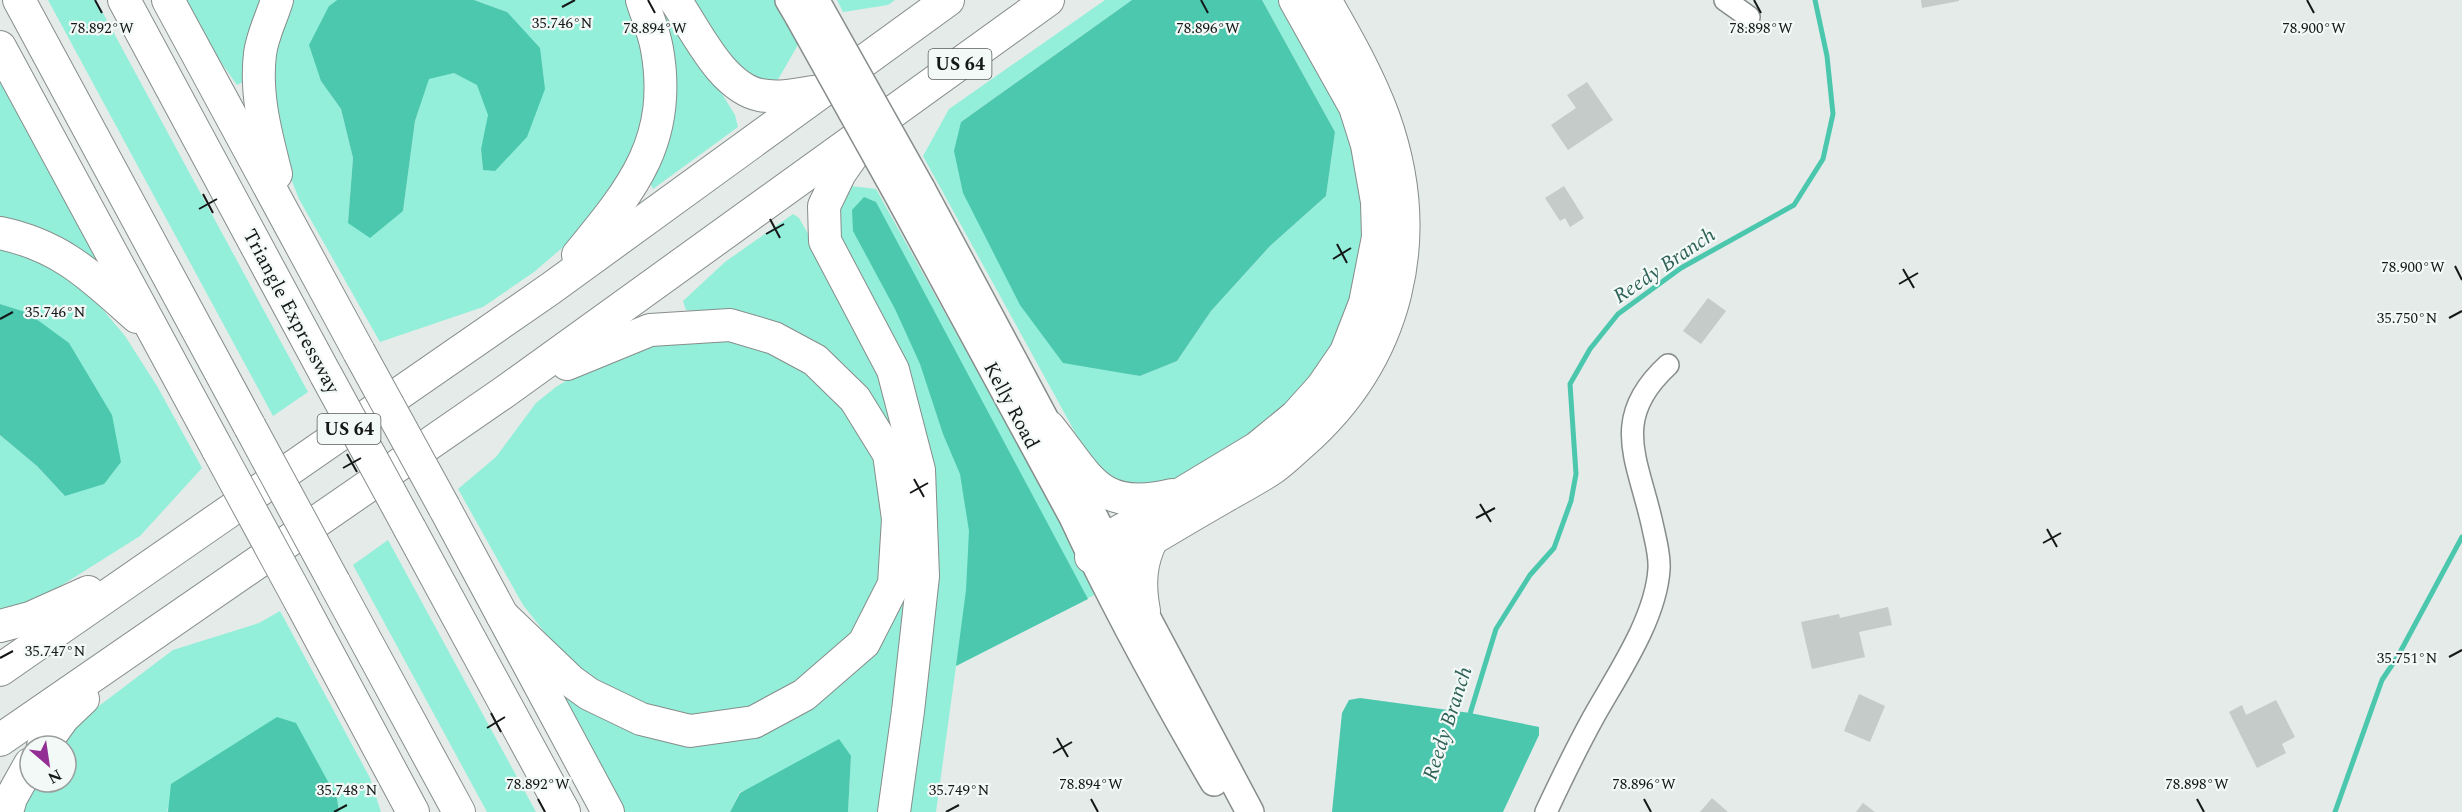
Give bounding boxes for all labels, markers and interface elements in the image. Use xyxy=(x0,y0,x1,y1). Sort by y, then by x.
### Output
text: 35.746°N xyxy=(532,12,592,35)
text: 78.892°W xyxy=(70,17,134,40)
text: 78.894°W xyxy=(623,17,687,40)
text: 78.896°W xyxy=(1176,17,1240,40)
text: 78.898°W xyxy=(1729,17,1793,40)
text: 78.900°W xyxy=(2282,17,2346,40)
road number: US 64 xyxy=(928,49,992,79)
water label: Reedy Branch xyxy=(1607,220,1722,312)
street label: Triangle Expressway xyxy=(235,224,348,401)
text: 78.900°W xyxy=(2381,256,2445,279)
text: 35.746°N xyxy=(25,301,85,324)
text: 35.750°N xyxy=(2377,307,2437,330)
street label: Kelly Road xyxy=(976,356,1047,454)
road number: US 64 xyxy=(318,414,380,444)
text: 35.747°N xyxy=(25,640,85,663)
text: 35.751°N xyxy=(2377,647,2437,670)
water label: Reedy Branch xyxy=(1415,662,1481,784)
north arrow xyxy=(18,734,78,794)
text: N xyxy=(43,763,66,790)
text: 78.892°W xyxy=(506,773,570,796)
text: 78.894°W xyxy=(1059,773,1123,796)
text: 78.896°W xyxy=(1612,773,1676,796)
text: 78.898°W xyxy=(2165,773,2229,796)
text: 35.748°N xyxy=(317,779,377,802)
text: 35.749°N xyxy=(929,779,989,802)

